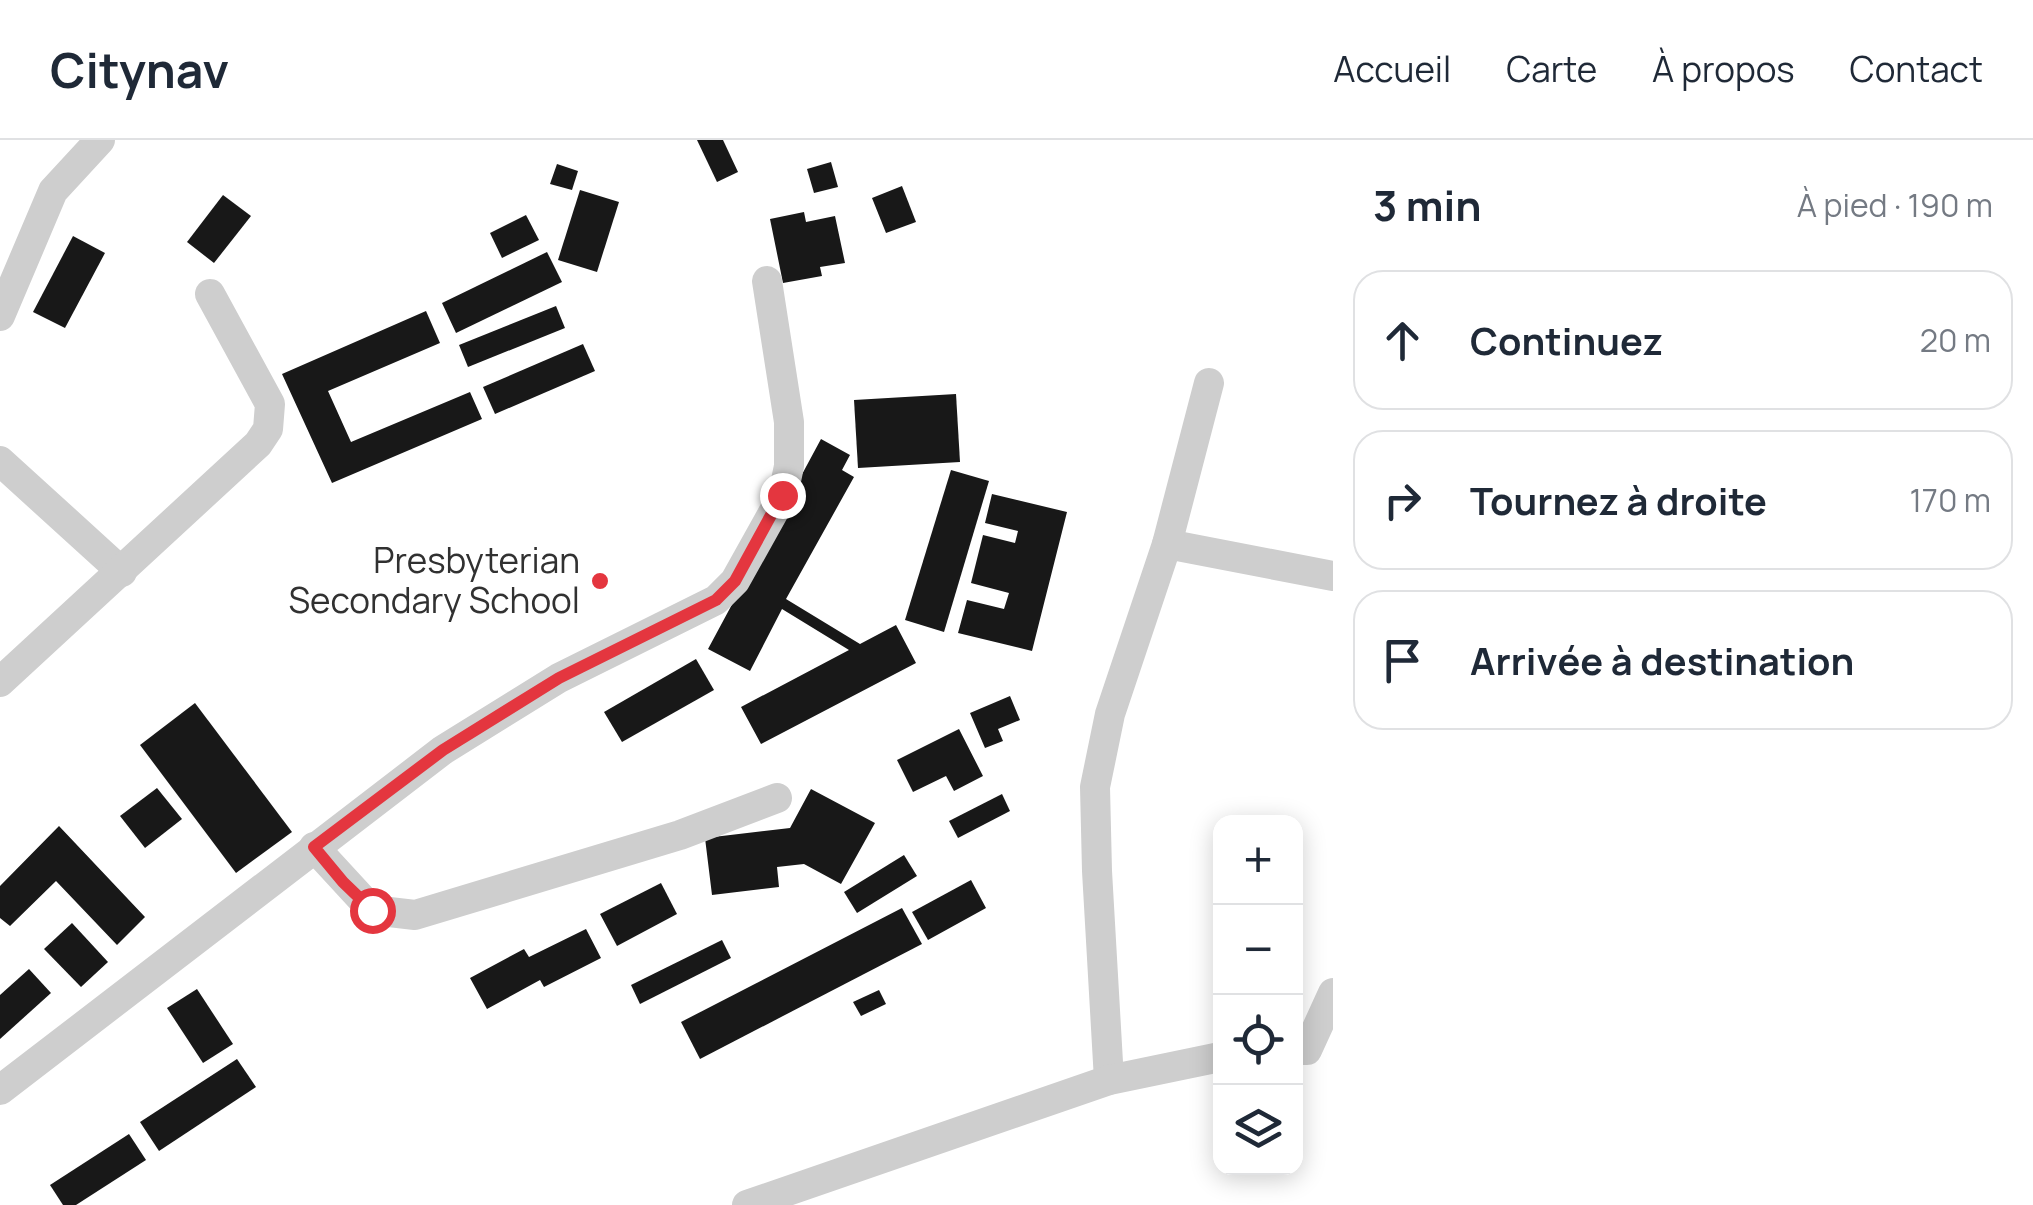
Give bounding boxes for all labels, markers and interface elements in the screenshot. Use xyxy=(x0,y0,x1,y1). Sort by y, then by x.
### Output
text: Citynav xyxy=(50,37,229,102)
text: Accueil xyxy=(1333,45,1451,93)
text: Carte xyxy=(1506,45,1597,93)
text: À propos xyxy=(1652,45,1795,93)
text: Contact xyxy=(1850,45,1983,93)
text: 3 min xyxy=(1373,176,1482,234)
text: À pied · 190 m xyxy=(1797,183,1993,227)
icon: ahead xyxy=(1375,313,1430,368)
text: Continuez xyxy=(1470,314,1663,366)
text: 20 m xyxy=(1920,318,1991,362)
route end xyxy=(760,473,806,519)
icon: right xyxy=(1375,473,1430,528)
text: Tournez à droite xyxy=(1470,474,1767,526)
text: 170 m xyxy=(1909,478,1991,522)
place label: Presbyterian Secondary School xyxy=(288,536,580,624)
marker: Presbyterian Secondary School xyxy=(589,570,611,592)
icon: arrive xyxy=(1375,633,1430,688)
text: Arrivée à destination xyxy=(1470,634,1854,686)
map controls xyxy=(1213,815,1303,1175)
button: + xyxy=(1213,815,1303,905)
route start xyxy=(350,888,396,934)
button: − xyxy=(1213,905,1303,995)
button: locate xyxy=(1213,995,1303,1085)
button: layers xyxy=(1213,1085,1303,1175)

